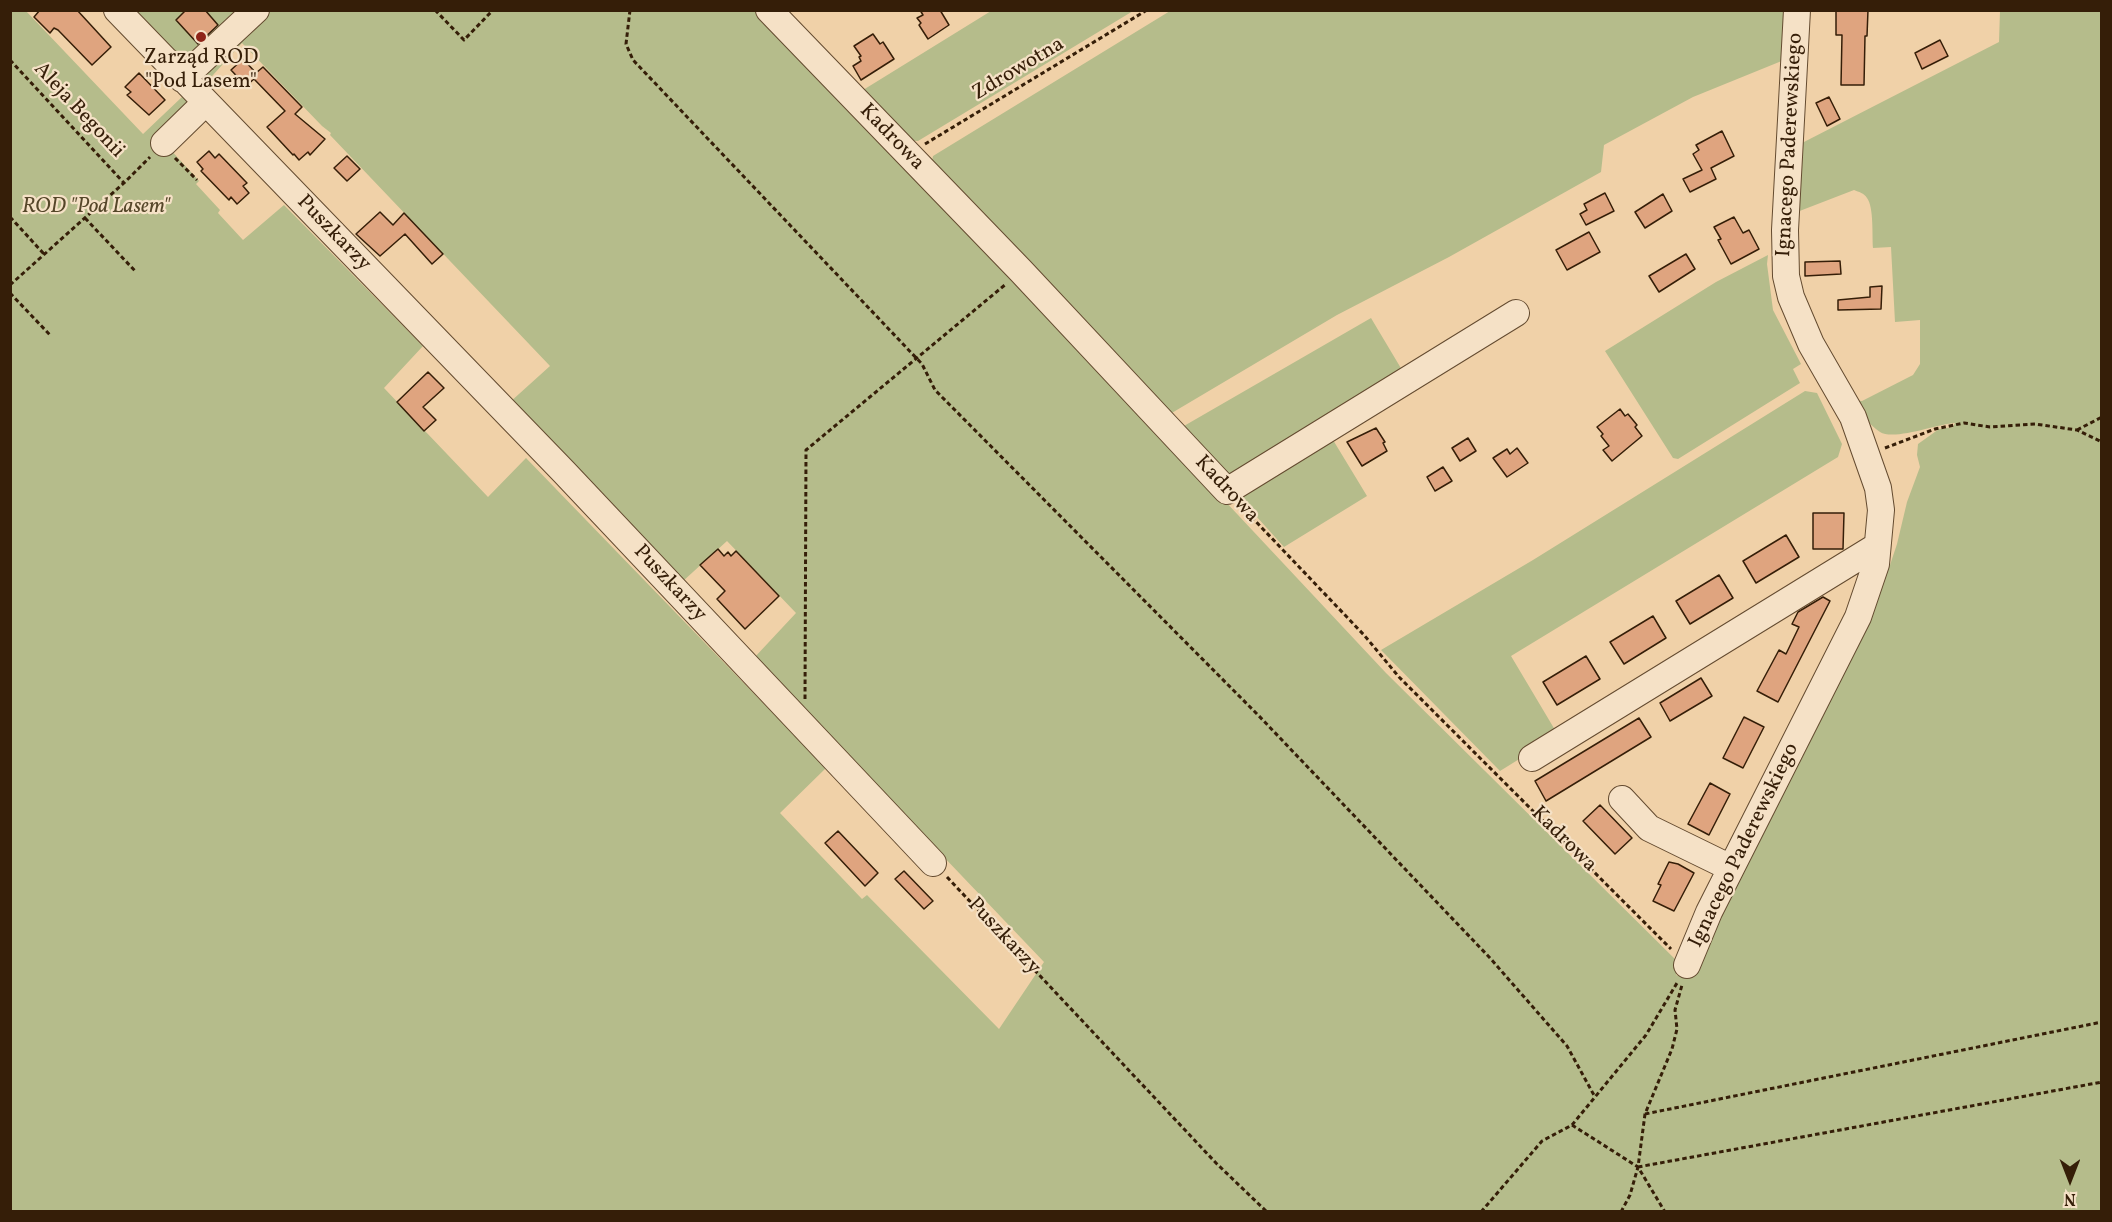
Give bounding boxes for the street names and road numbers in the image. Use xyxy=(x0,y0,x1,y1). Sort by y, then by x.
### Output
street label: Ignacego Paderewskiego xyxy=(1773,32,1809,258)
street label: Zdrowotna xyxy=(969,33,1069,107)
street label: Aleja Begonii xyxy=(27,58,129,164)
street label: Kadrowa xyxy=(853,99,929,177)
street label: Puszkarzy xyxy=(291,191,375,277)
street label: Kadrowa xyxy=(1188,451,1264,529)
street label: Puszkarzy xyxy=(627,540,711,628)
street label: Ignacego Paderewskiego xyxy=(1684,740,1806,952)
street label: Kadrowa xyxy=(1525,802,1601,878)
street label: Puszkarzy xyxy=(961,893,1045,981)

